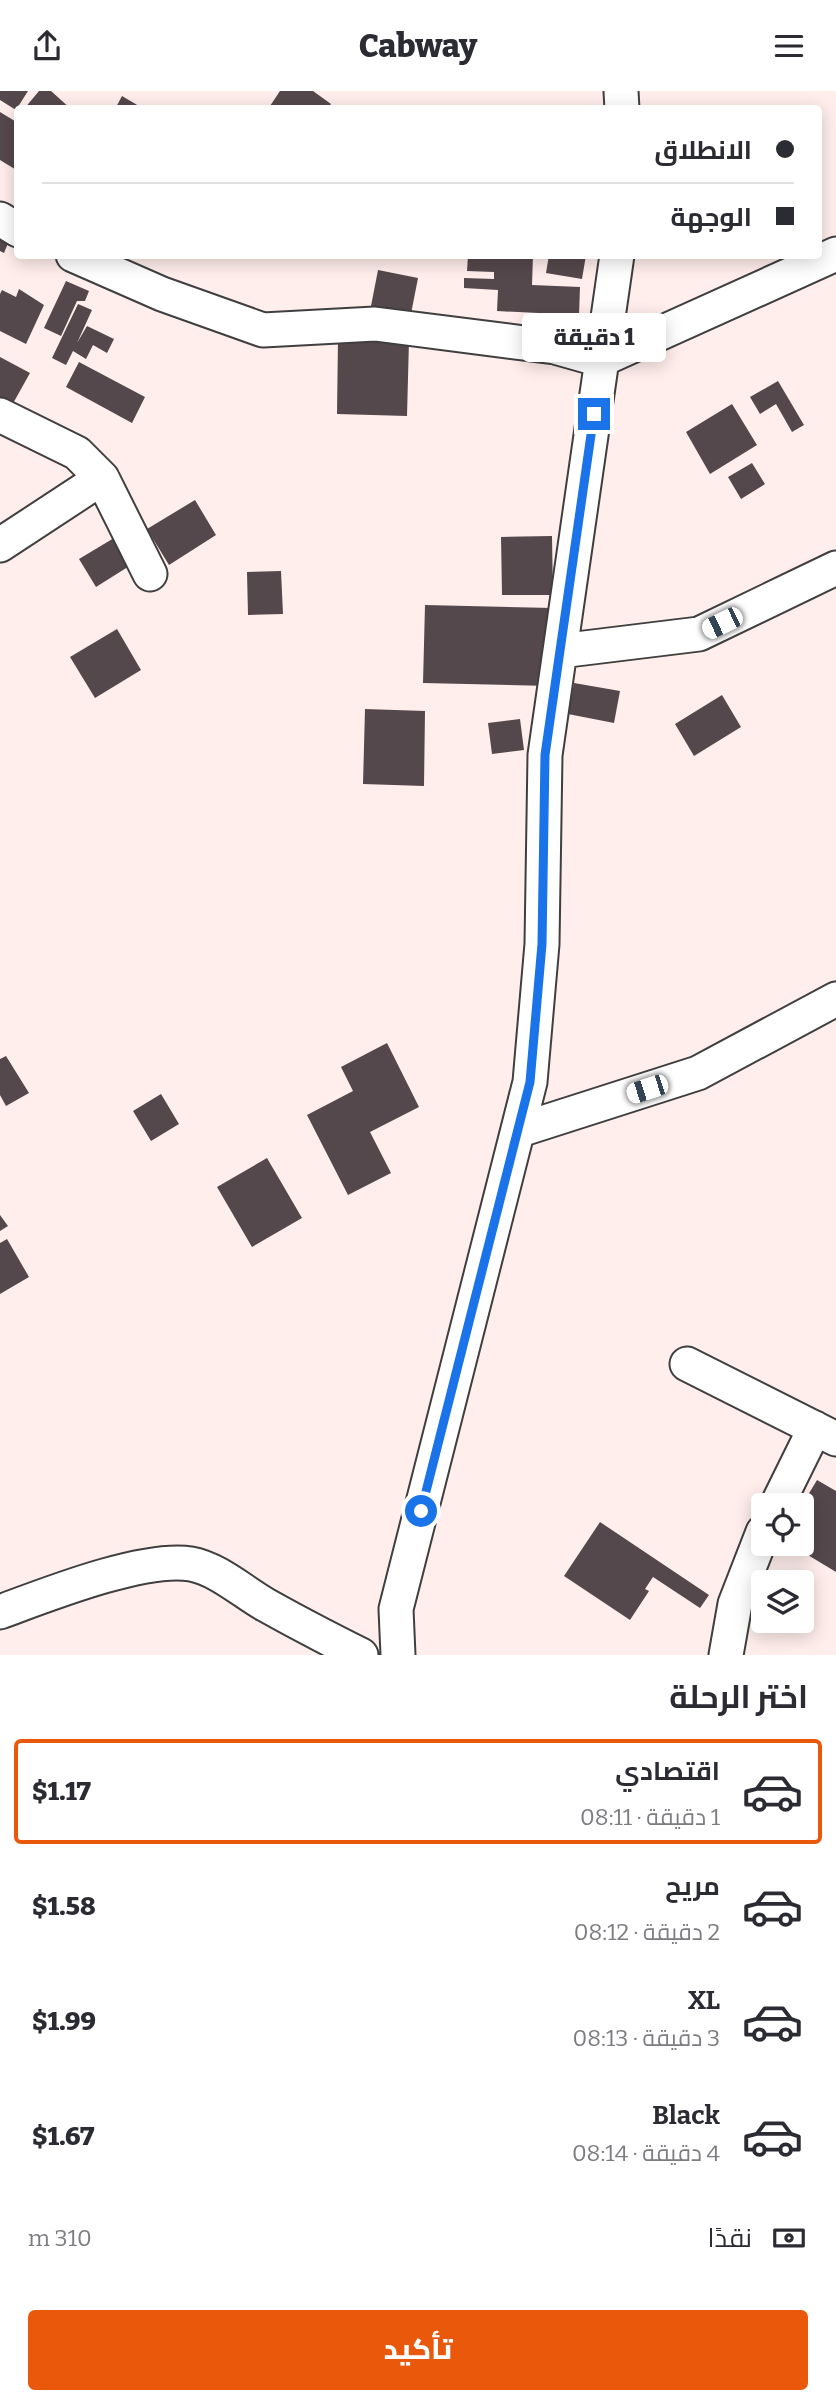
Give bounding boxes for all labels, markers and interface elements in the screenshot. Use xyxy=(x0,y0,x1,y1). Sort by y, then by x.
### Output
icon: share xyxy=(28,27,66,65)
text: Cabway xyxy=(359,27,477,65)
icon: menu xyxy=(770,27,808,65)
text: الانطلاق xyxy=(654,135,752,166)
text: الوجهة xyxy=(671,202,752,233)
callout: 1 دقيقة xyxy=(522,313,666,361)
text: 1 دقيقة xyxy=(554,323,634,351)
route end xyxy=(578,398,610,430)
car xyxy=(699,604,746,642)
car xyxy=(624,1073,671,1105)
map controls xyxy=(751,1493,814,1633)
button: locate xyxy=(751,1493,814,1556)
route start xyxy=(405,1495,437,1527)
button: layers xyxy=(751,1570,814,1633)
text: اختر الرحلة xyxy=(669,1678,808,1716)
text: اقتصادي xyxy=(615,1756,720,1787)
icon: car xyxy=(741,1760,804,1823)
text: $1.17 xyxy=(32,1776,91,1807)
text: 1 دقيقة · 08:11 xyxy=(580,1803,720,1831)
text: مريح xyxy=(665,1871,720,1902)
icon: car xyxy=(741,1875,804,1938)
text: $1.58 xyxy=(32,1891,96,1922)
text: 2 دقيقة · 08:12 xyxy=(574,1918,720,1946)
text: XL xyxy=(688,1985,720,2016)
icon: car xyxy=(741,1990,804,2053)
text: $1.99 xyxy=(32,2006,96,2037)
text: 3 دقيقة · 08:13 xyxy=(573,2024,720,2052)
text: Black xyxy=(652,2100,720,2131)
icon: car xyxy=(741,2105,804,2168)
text: $1.67 xyxy=(32,2121,94,2152)
text: 4 دقيقة · 08:14 xyxy=(572,2139,720,2167)
icon: cash xyxy=(770,2219,808,2257)
text: نقدًا xyxy=(708,2223,752,2254)
text: 310 m xyxy=(28,2224,92,2252)
button: تأكيد xyxy=(28,2310,808,2390)

